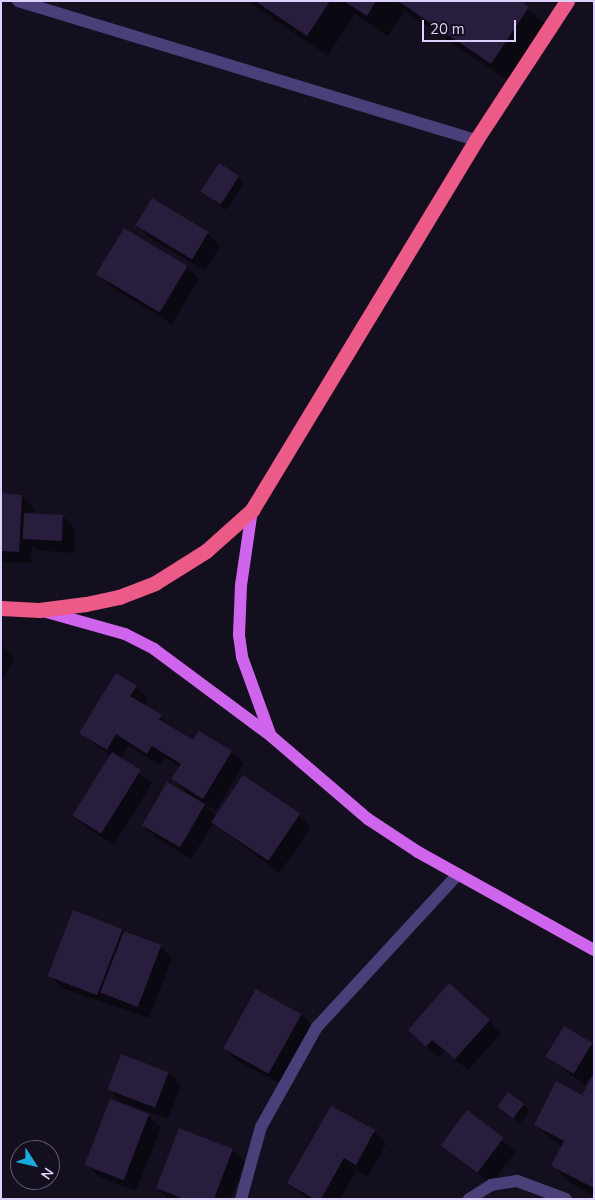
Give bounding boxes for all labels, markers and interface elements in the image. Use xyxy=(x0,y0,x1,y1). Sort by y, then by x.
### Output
scale bar xyxy=(425,10,519,42)
text: 20 m xyxy=(430,19,465,39)
north arrow xyxy=(10,1140,60,1190)
text: N xyxy=(36,1164,58,1183)

